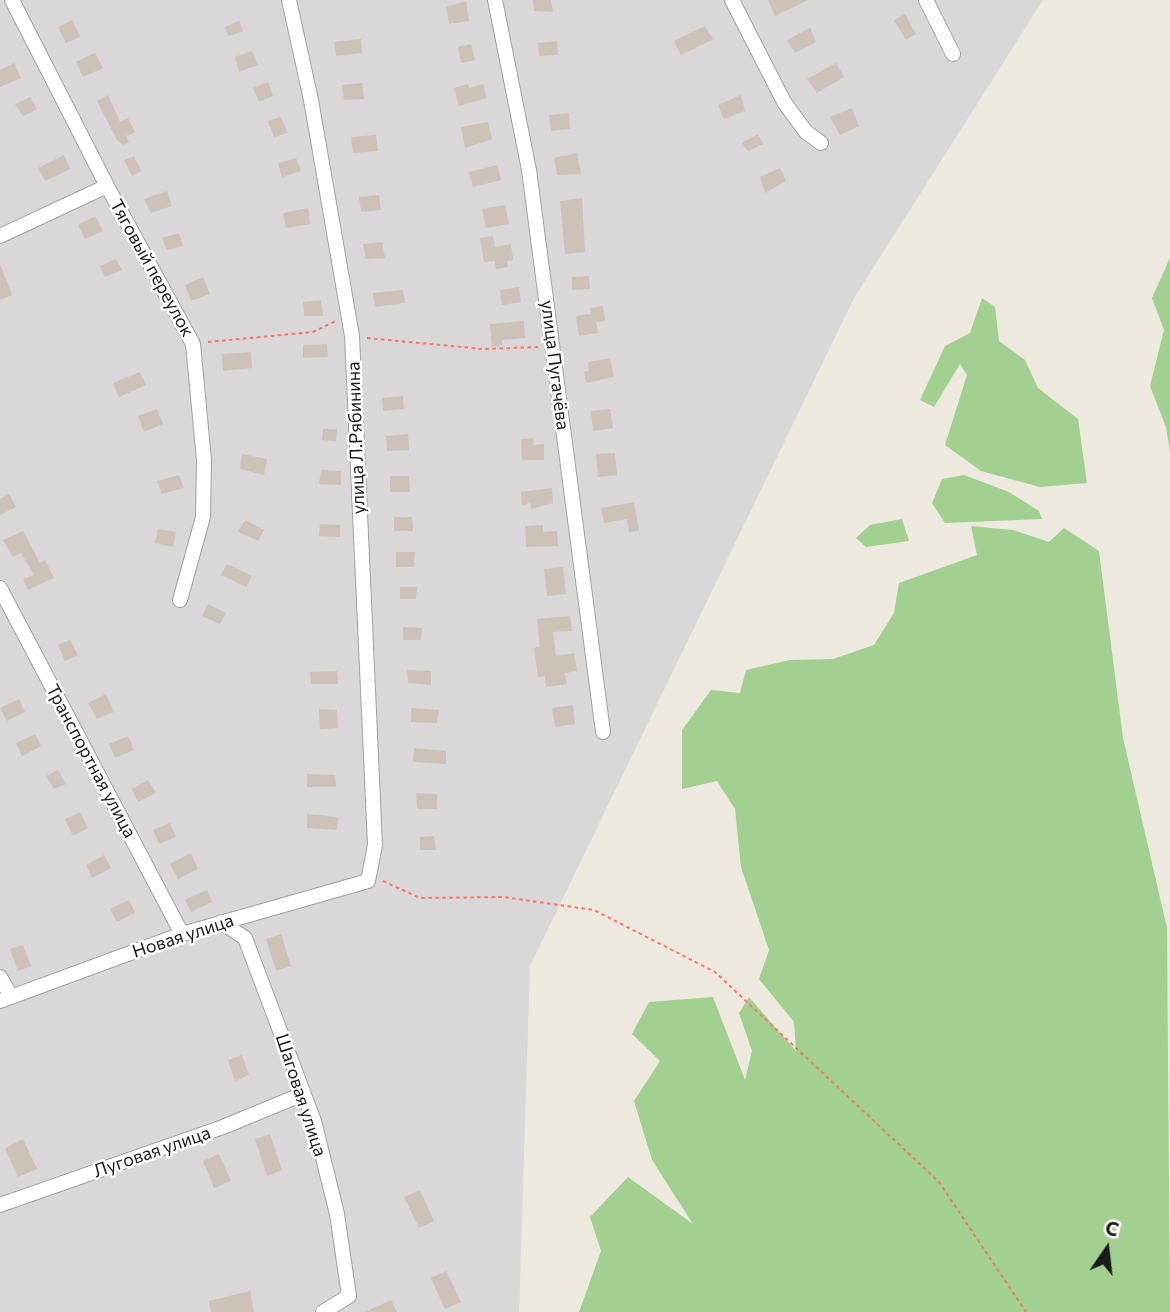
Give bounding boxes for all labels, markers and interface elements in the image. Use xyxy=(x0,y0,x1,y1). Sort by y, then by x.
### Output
street label: Тяговый переулок xyxy=(105,196,199,340)
street label: улица Пугачёва xyxy=(536,299,574,431)
street label: улица Л.Рябинина xyxy=(343,361,369,515)
street label: Транспортная улица xyxy=(41,681,141,841)
street label: Новая улица xyxy=(130,909,236,963)
street label: Шаговая улица xyxy=(271,1031,331,1159)
street label: Луговая улица xyxy=(91,1122,213,1182)
north arrow xyxy=(1072,1214,1142,1284)
text: С xyxy=(1103,1215,1121,1241)

